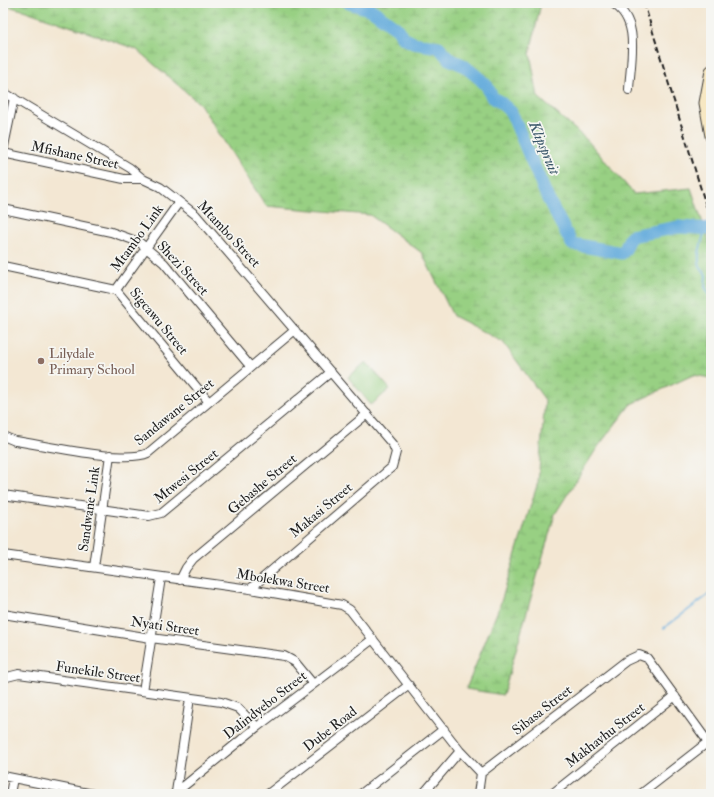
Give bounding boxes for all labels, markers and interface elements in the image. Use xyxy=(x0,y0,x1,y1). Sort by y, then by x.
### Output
water label: Klipspruit xyxy=(524,117,564,178)
street label: Mfishane Street xyxy=(30,137,121,173)
street label: Mtambo Street xyxy=(194,197,264,271)
street label: Mtambo Link xyxy=(107,201,167,275)
street label: Shezi Street xyxy=(154,237,213,299)
street label: Sigcawu Street xyxy=(126,284,192,358)
place label: Lilydale Primary School xyxy=(49,345,135,379)
marker: Lilydale Primary School xyxy=(36,356,46,366)
street label: Sandawane Street xyxy=(131,374,218,449)
street label: Mtwesi Street xyxy=(151,445,222,507)
street label: Gebashe Street xyxy=(224,450,300,518)
street label: Sandwane Link xyxy=(75,465,103,553)
street label: Makasi Street xyxy=(286,479,356,541)
street label: Mbolekwa Street xyxy=(235,565,331,597)
street label: Nyati Street xyxy=(129,613,201,640)
street label: Funekile Street xyxy=(55,658,142,686)
street label: Dalindyebo Street xyxy=(220,667,311,744)
street label: Sibasa Street xyxy=(509,681,576,739)
street label: Makhavhu Street xyxy=(562,699,648,771)
street label: Dube Road xyxy=(300,703,360,755)

